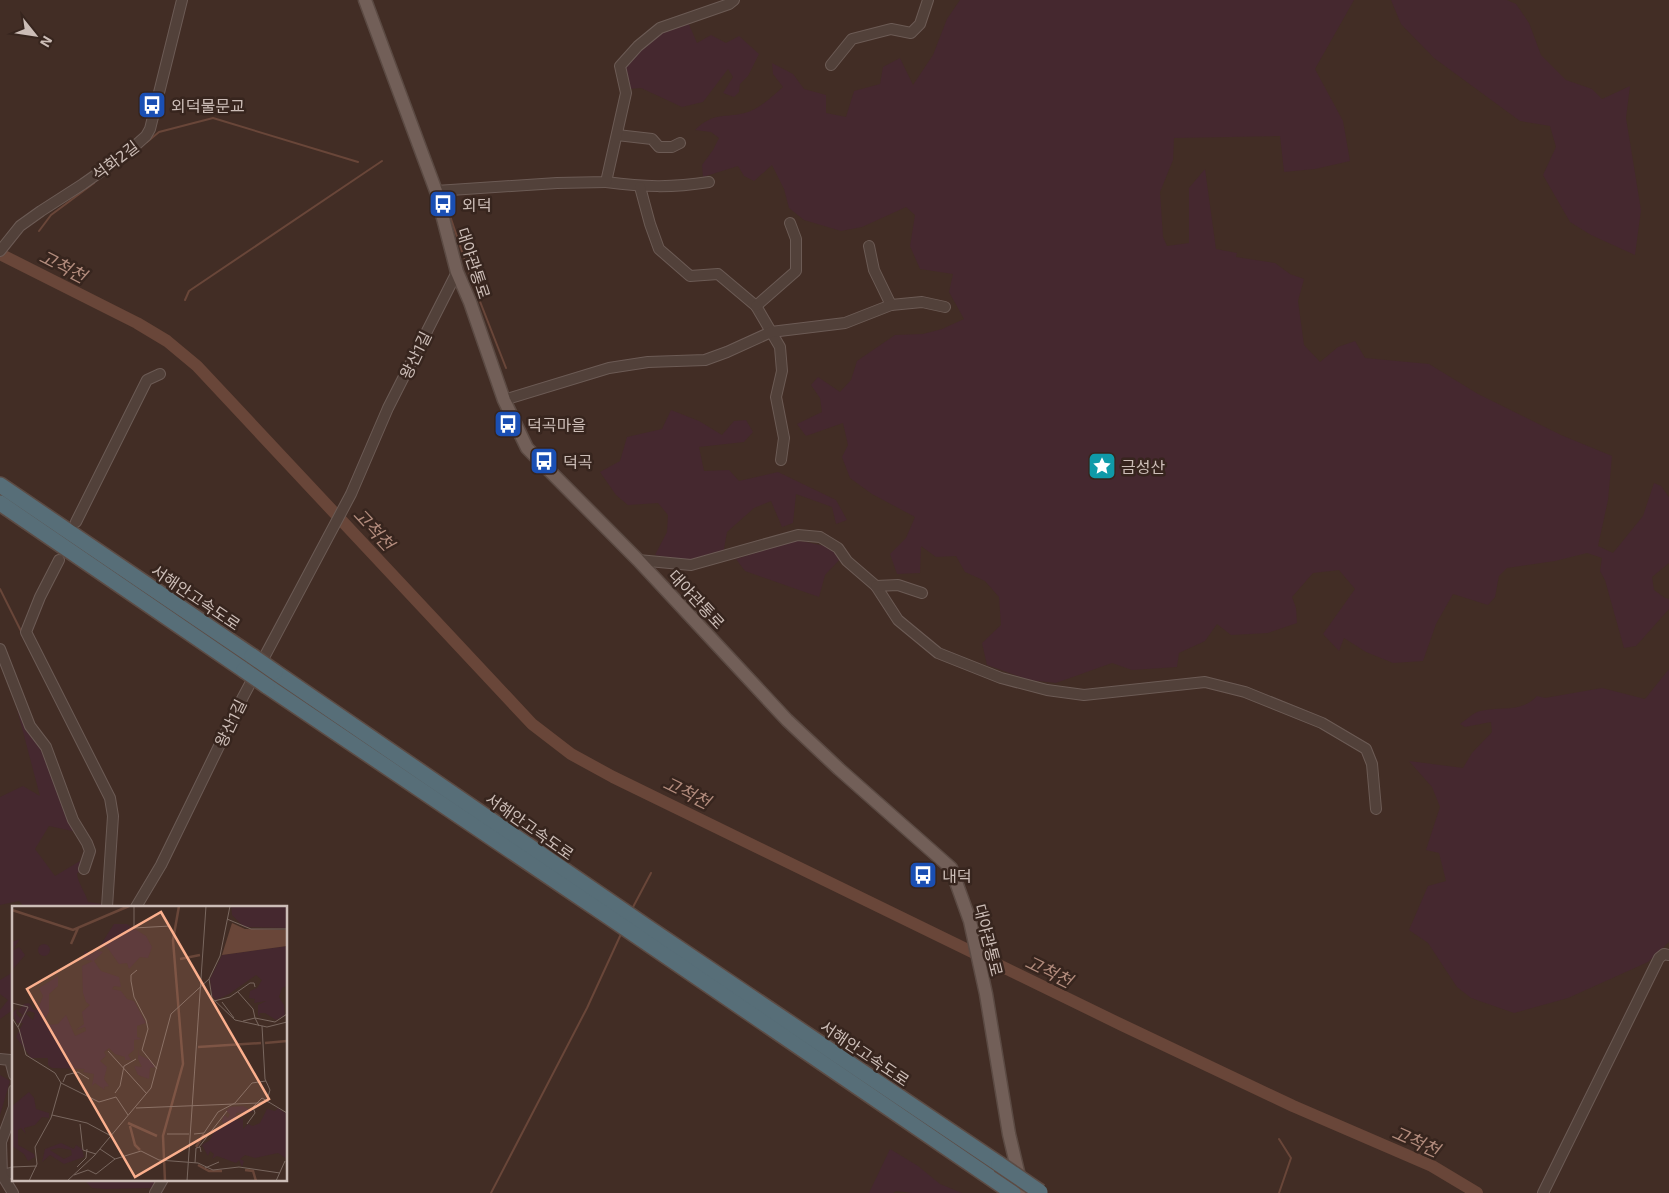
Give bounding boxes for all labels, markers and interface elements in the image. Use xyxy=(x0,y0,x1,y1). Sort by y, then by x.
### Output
north arrow xyxy=(10,10,60,60)
text: N xyxy=(37,33,57,50)
bus stop icon: 외덕물문교 xyxy=(137,90,167,120)
place label: 외덕물문교 xyxy=(171,96,245,115)
street label: 석화2길 xyxy=(88,136,142,184)
bus stop icon: 외덕 xyxy=(428,189,458,219)
place label: 외덕 xyxy=(462,195,491,214)
street label: 대야관통로 xyxy=(454,225,494,301)
water label: 고척천 xyxy=(36,245,92,288)
street label: 왕산1길 xyxy=(395,328,435,382)
bus stop icon: 덕곡마을 xyxy=(493,409,523,439)
place label: 덕곡마을 xyxy=(527,415,586,434)
bus stop icon: 덕곡 xyxy=(529,446,559,476)
place icon: 금성산 xyxy=(1087,451,1117,481)
place label: 덕곡 xyxy=(563,452,592,471)
place label: 금성산 xyxy=(1121,457,1165,476)
water label: 고척천 xyxy=(349,503,401,556)
street label: 서해안고속도로 xyxy=(148,560,244,634)
street label: 대야관통로 xyxy=(665,566,729,633)
street label: 왕산1길 xyxy=(210,696,250,750)
water label: 고척천 xyxy=(660,771,716,814)
street label: 서해안고속도로 xyxy=(482,789,578,863)
bus stop icon: 내덕 xyxy=(908,860,938,890)
place label: 내덕 xyxy=(942,866,971,885)
street label: 대야관통로 xyxy=(971,902,1007,978)
inset map xyxy=(12,906,288,1180)
water label: 고척천 xyxy=(1022,950,1078,993)
street label: 서해안고속도로 xyxy=(817,1016,913,1090)
water label: 고척천 xyxy=(1389,1121,1445,1162)

